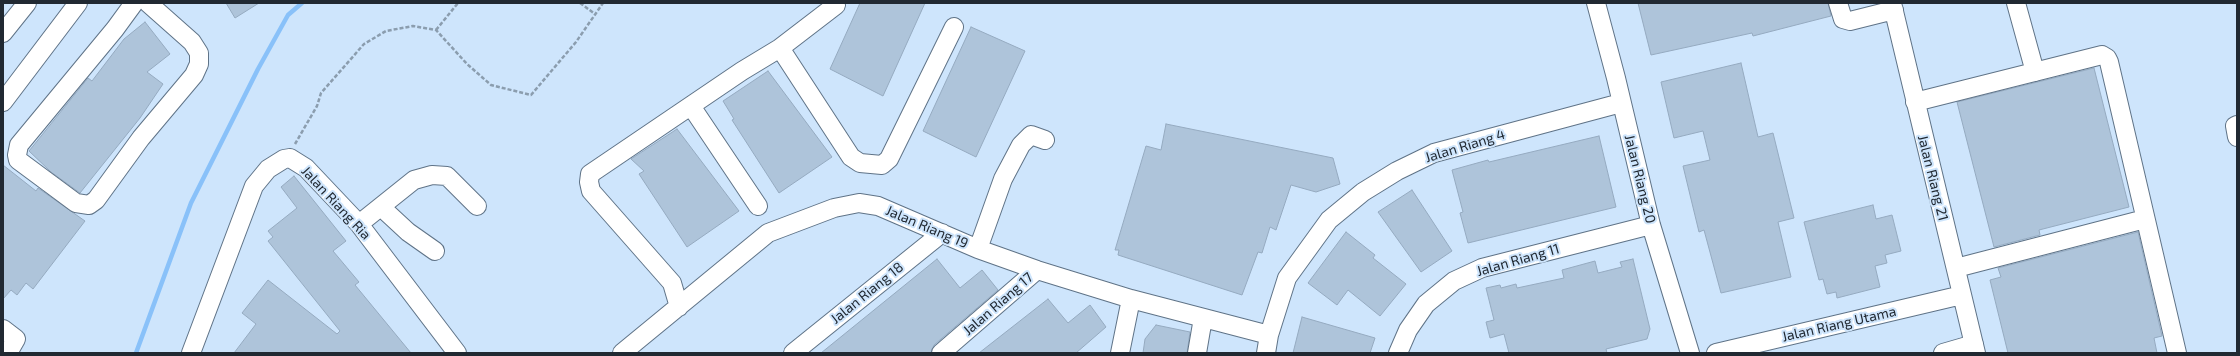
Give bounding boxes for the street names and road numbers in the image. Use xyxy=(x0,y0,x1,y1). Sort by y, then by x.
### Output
street label: Jalan Riang 4 xyxy=(1423,126,1507,166)
street label: Jalan Riang 20 xyxy=(1621,133,1659,225)
street label: Jalan Riang 21 xyxy=(1914,133,1952,223)
street label: Jalan Riang Ria xyxy=(298,163,374,243)
street label: Jalan Riang 19 xyxy=(883,202,971,252)
street label: Jalan Riang 11 xyxy=(1475,240,1561,280)
street label: Jalan Riang 18 xyxy=(827,259,907,327)
street label: Jalan Riang 17 xyxy=(960,269,1036,339)
street label: Jalan Riang Utama xyxy=(1780,303,1898,345)

